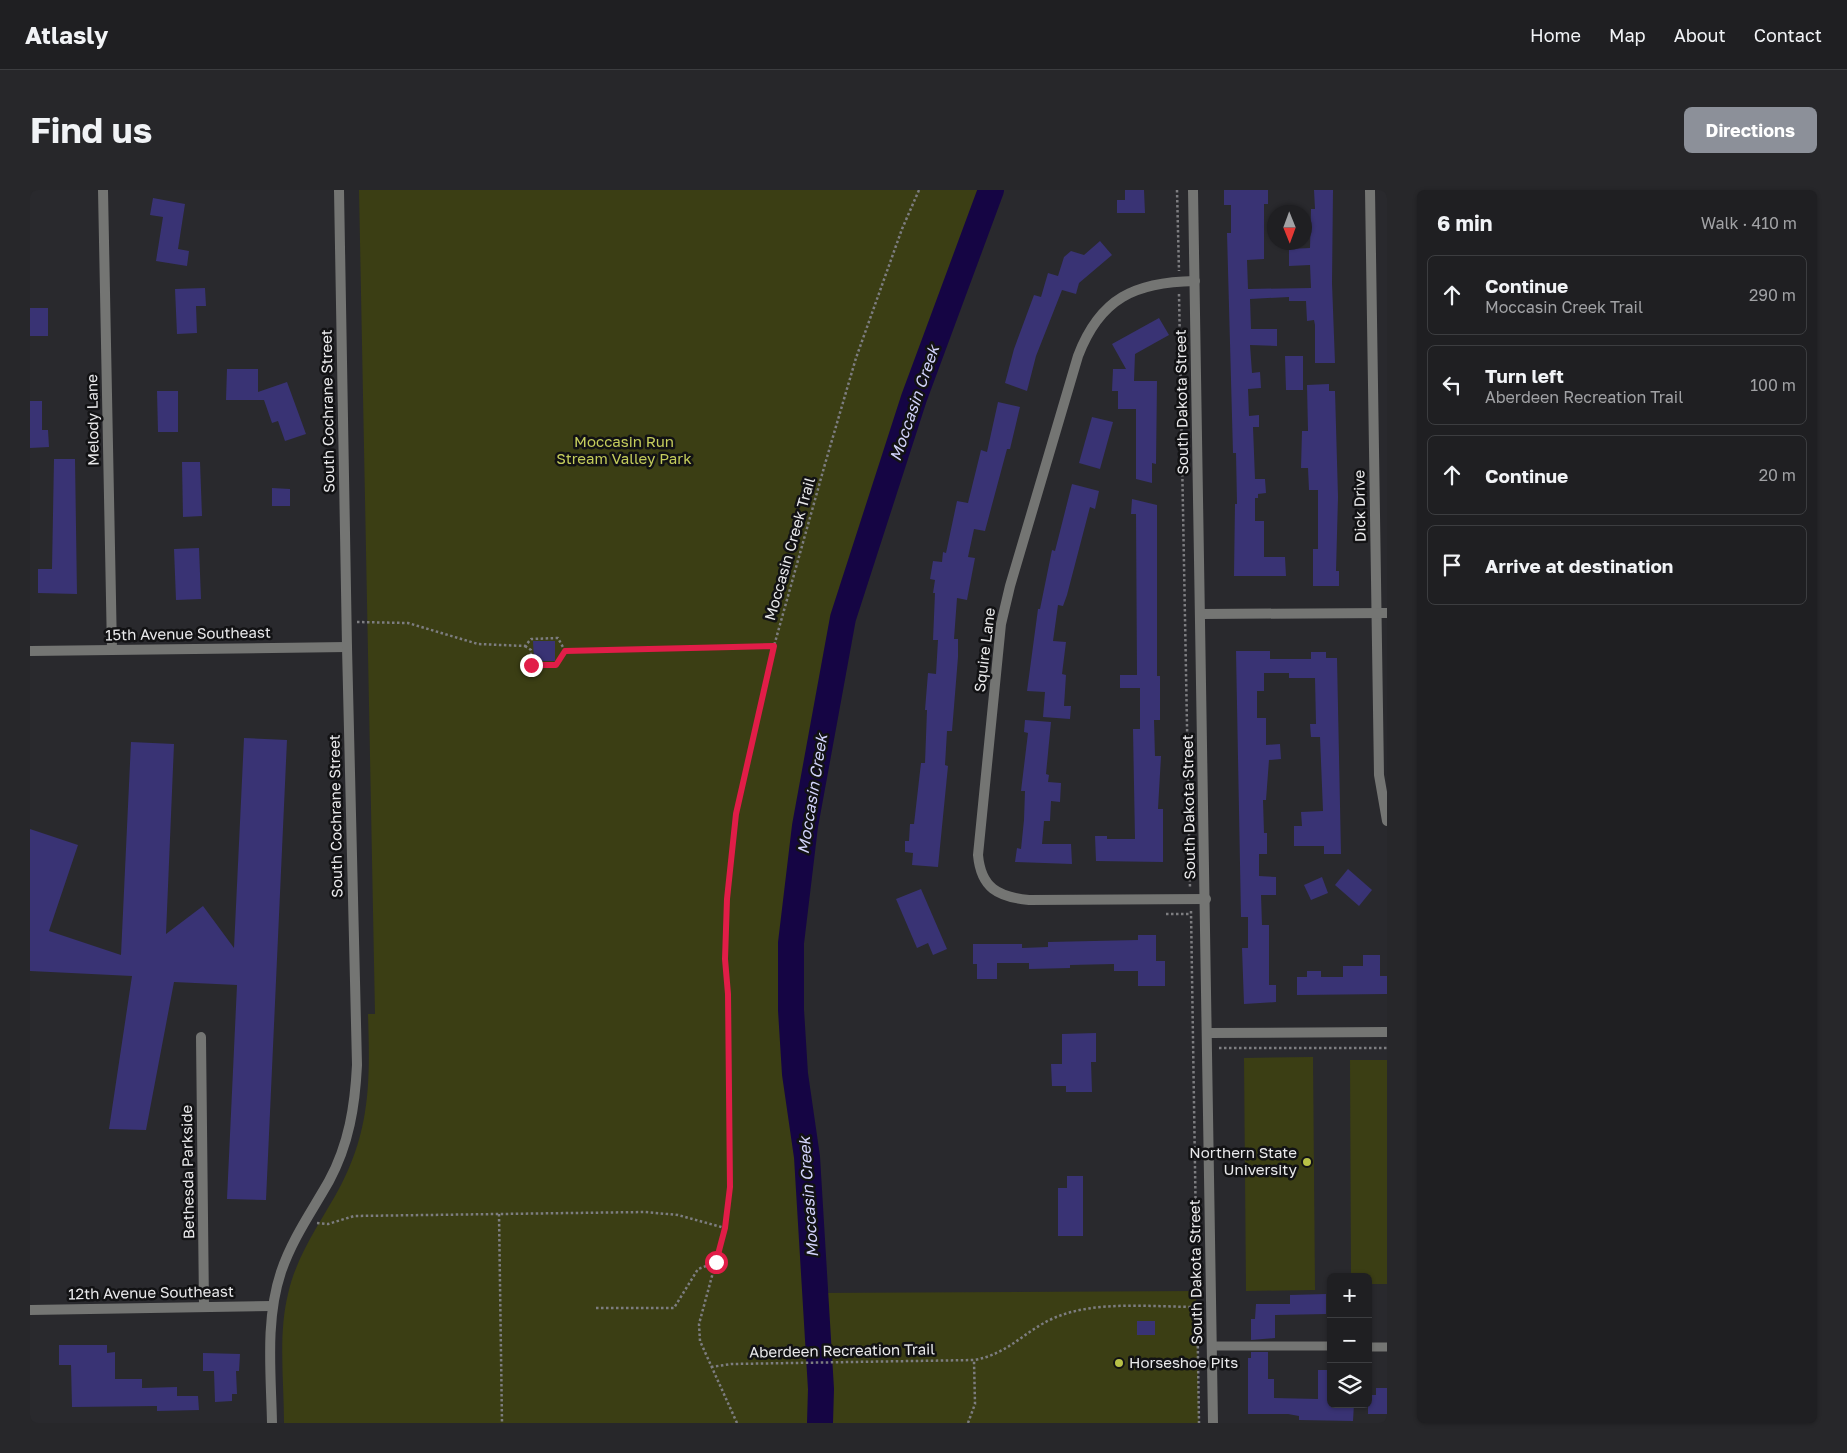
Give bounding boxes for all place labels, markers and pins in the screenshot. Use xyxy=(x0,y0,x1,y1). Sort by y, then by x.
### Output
place label: Northern State University xyxy=(1189,1143,1298,1178)
marker: Northern State University xyxy=(1301,1156,1313,1168)
place label: Horseshoe Pits xyxy=(1129,1353,1238,1371)
marker: Horseshoe Pits xyxy=(1113,1357,1125,1369)

